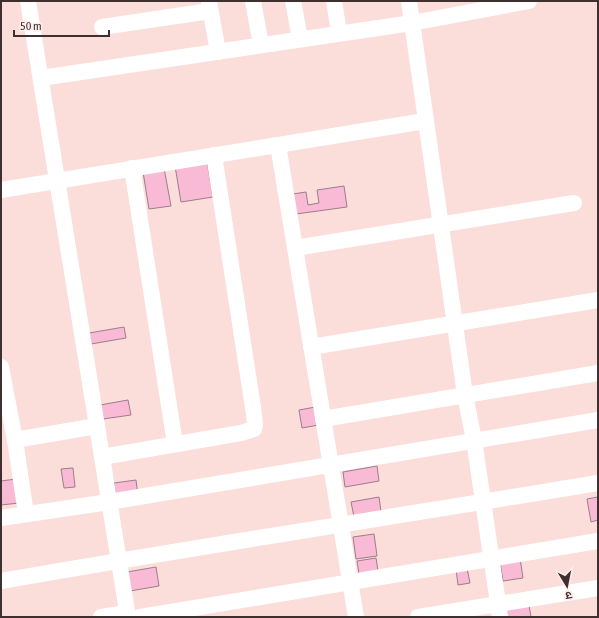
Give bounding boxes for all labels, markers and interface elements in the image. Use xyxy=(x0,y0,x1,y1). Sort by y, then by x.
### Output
scale bar xyxy=(14,12,109,38)
text: 50 m xyxy=(20,19,42,33)
north arrow xyxy=(547,566,587,606)
text: उ xyxy=(564,589,573,602)

